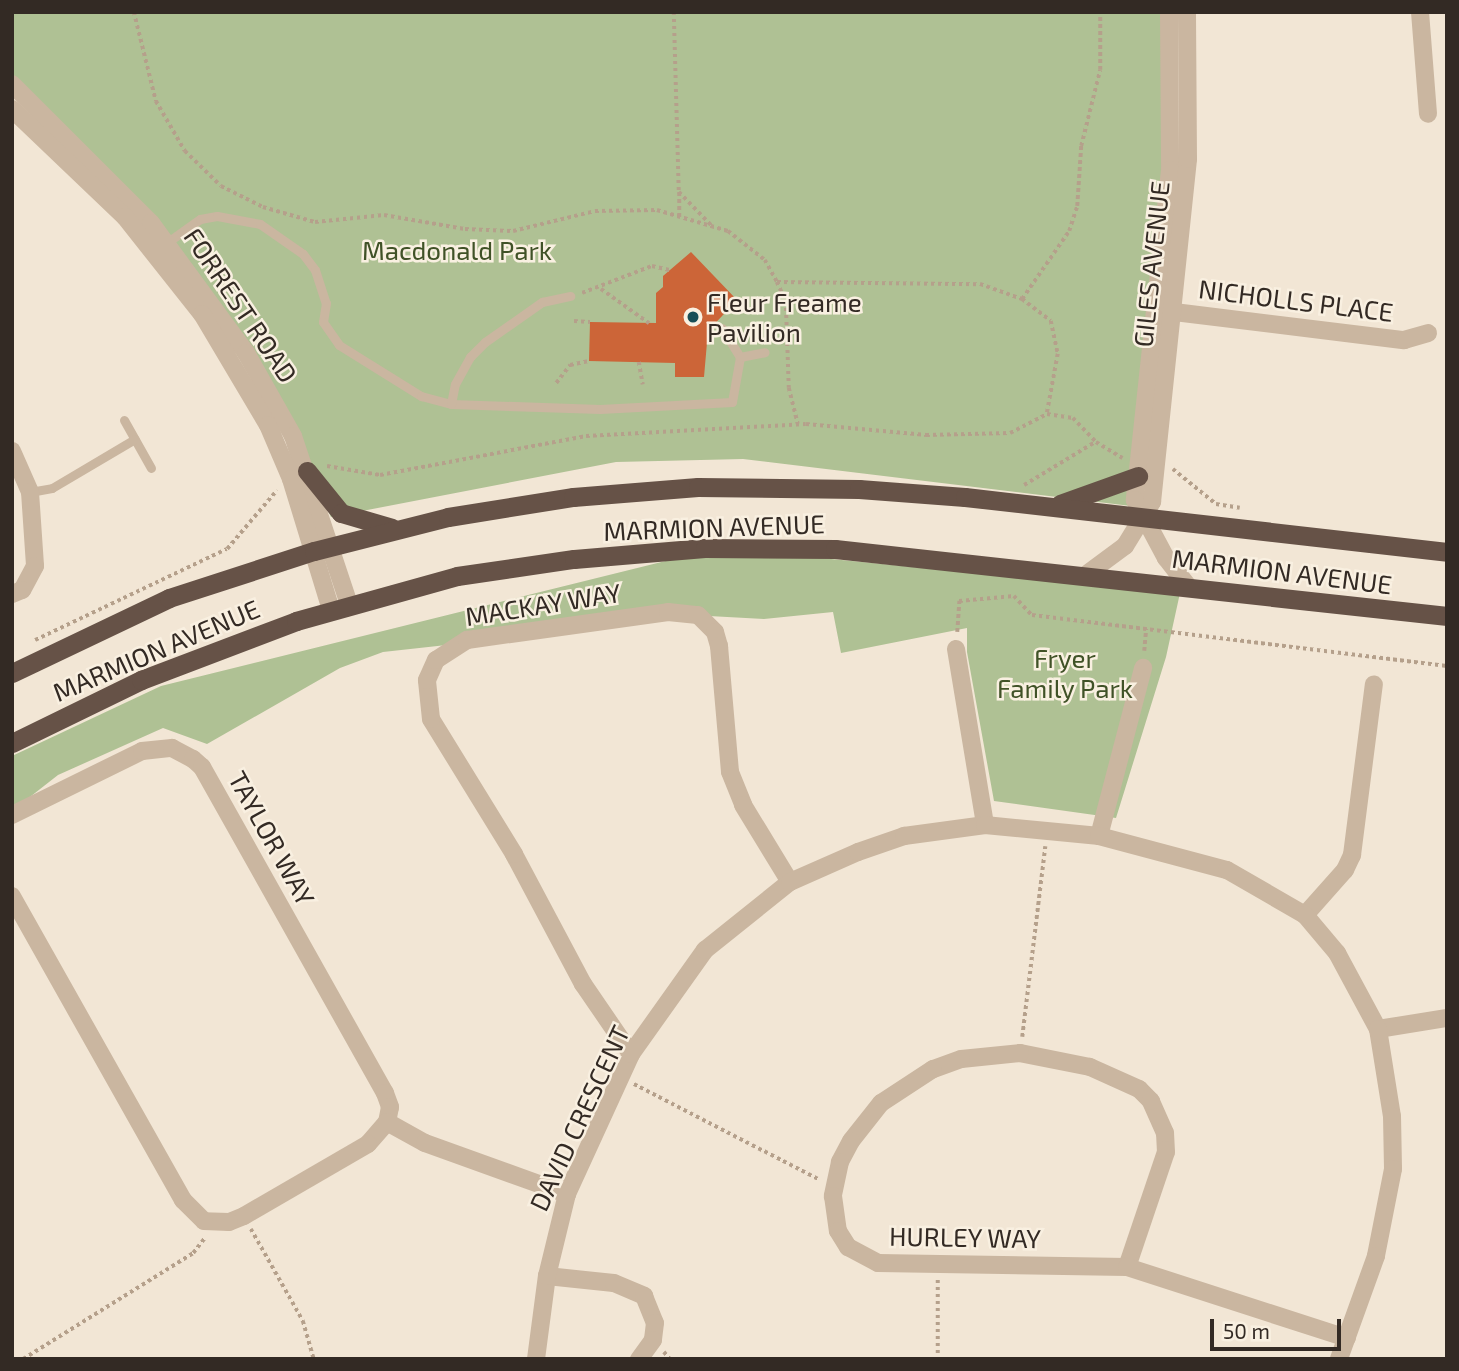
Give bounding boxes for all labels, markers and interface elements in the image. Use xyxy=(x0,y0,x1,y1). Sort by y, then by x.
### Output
street label: GILES AVENUE xyxy=(1127,179,1175,349)
street label: FORREST ROAD xyxy=(178,222,304,388)
park label: Macdonald Park xyxy=(362,234,552,266)
street label: NICHOLLS PLACE xyxy=(1197,273,1395,327)
place label: Fleur Freame Pavilion xyxy=(707,286,862,348)
marker: Fleur Freame Pavilion xyxy=(685,309,701,325)
street label: MARMION AVENUE xyxy=(603,508,825,546)
street label: MARMION AVENUE xyxy=(1170,542,1394,600)
street label: MACKAY WAY xyxy=(463,576,623,632)
street label: MARMION AVENUE xyxy=(48,592,264,708)
park label: Fryer Family Park xyxy=(997,642,1133,704)
street label: TAYLOR WAY xyxy=(222,765,322,911)
street label: DAVID CRESCENT xyxy=(522,1020,636,1216)
street label: HURLEY WAY xyxy=(888,1220,1042,1254)
scale bar xyxy=(1214,1304,1345,1348)
text: 50 m xyxy=(1223,1318,1270,1343)

